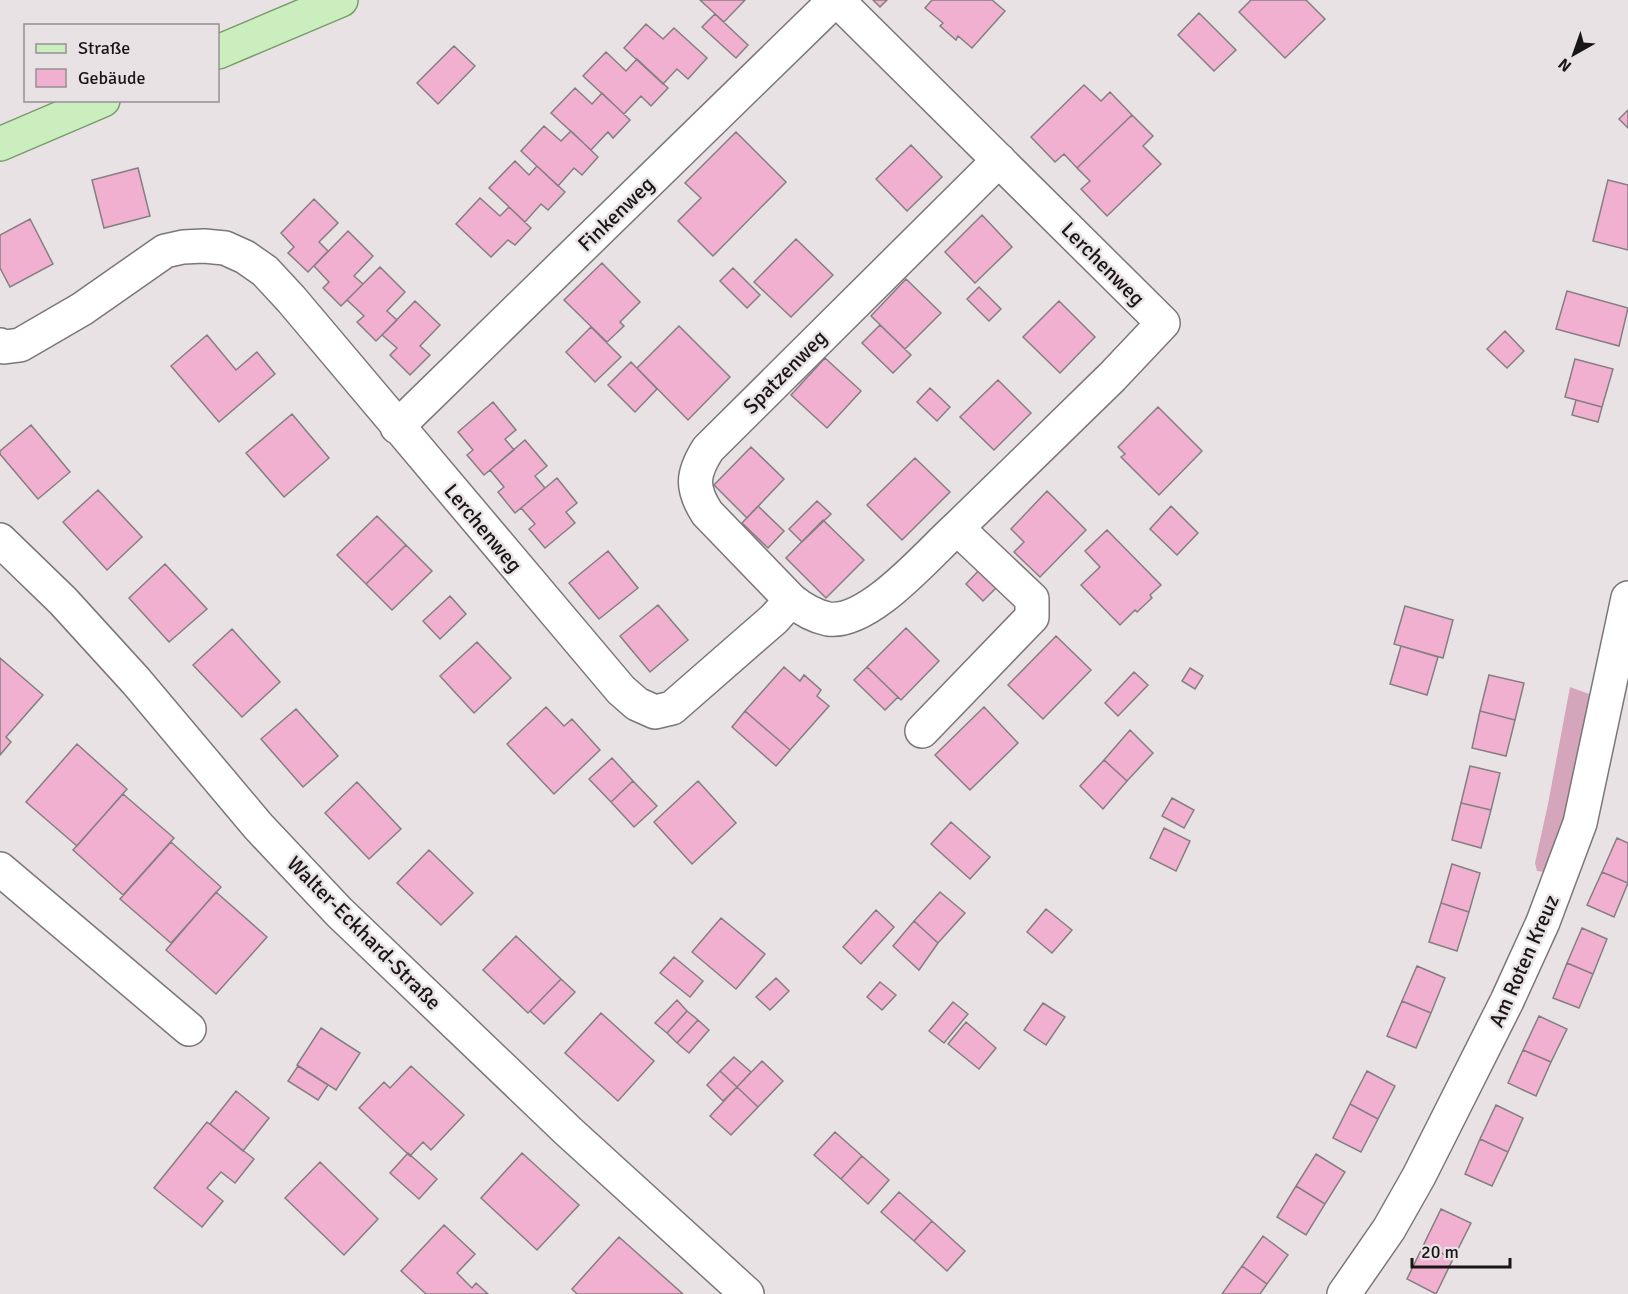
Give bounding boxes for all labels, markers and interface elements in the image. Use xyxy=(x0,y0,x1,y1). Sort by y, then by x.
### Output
legend xyxy=(24,24,219,102)
north arrow xyxy=(1544,24,1604,84)
text: Straße xyxy=(78,37,130,59)
text: N xyxy=(1554,53,1576,76)
text: Gebäude xyxy=(78,67,146,89)
street label: Finkenweg xyxy=(572,171,660,257)
street label: Lerchenweg xyxy=(1056,217,1150,311)
street label: Spatzenweg xyxy=(738,325,832,419)
street label: Lerchenweg xyxy=(438,478,528,578)
street label: Walter-Eckhard-Straße xyxy=(281,850,447,1016)
street label: Am Roten Kreuz xyxy=(1483,891,1565,1031)
scale bar xyxy=(1412,1231,1510,1269)
text: 20 m xyxy=(1421,1241,1459,1263)

